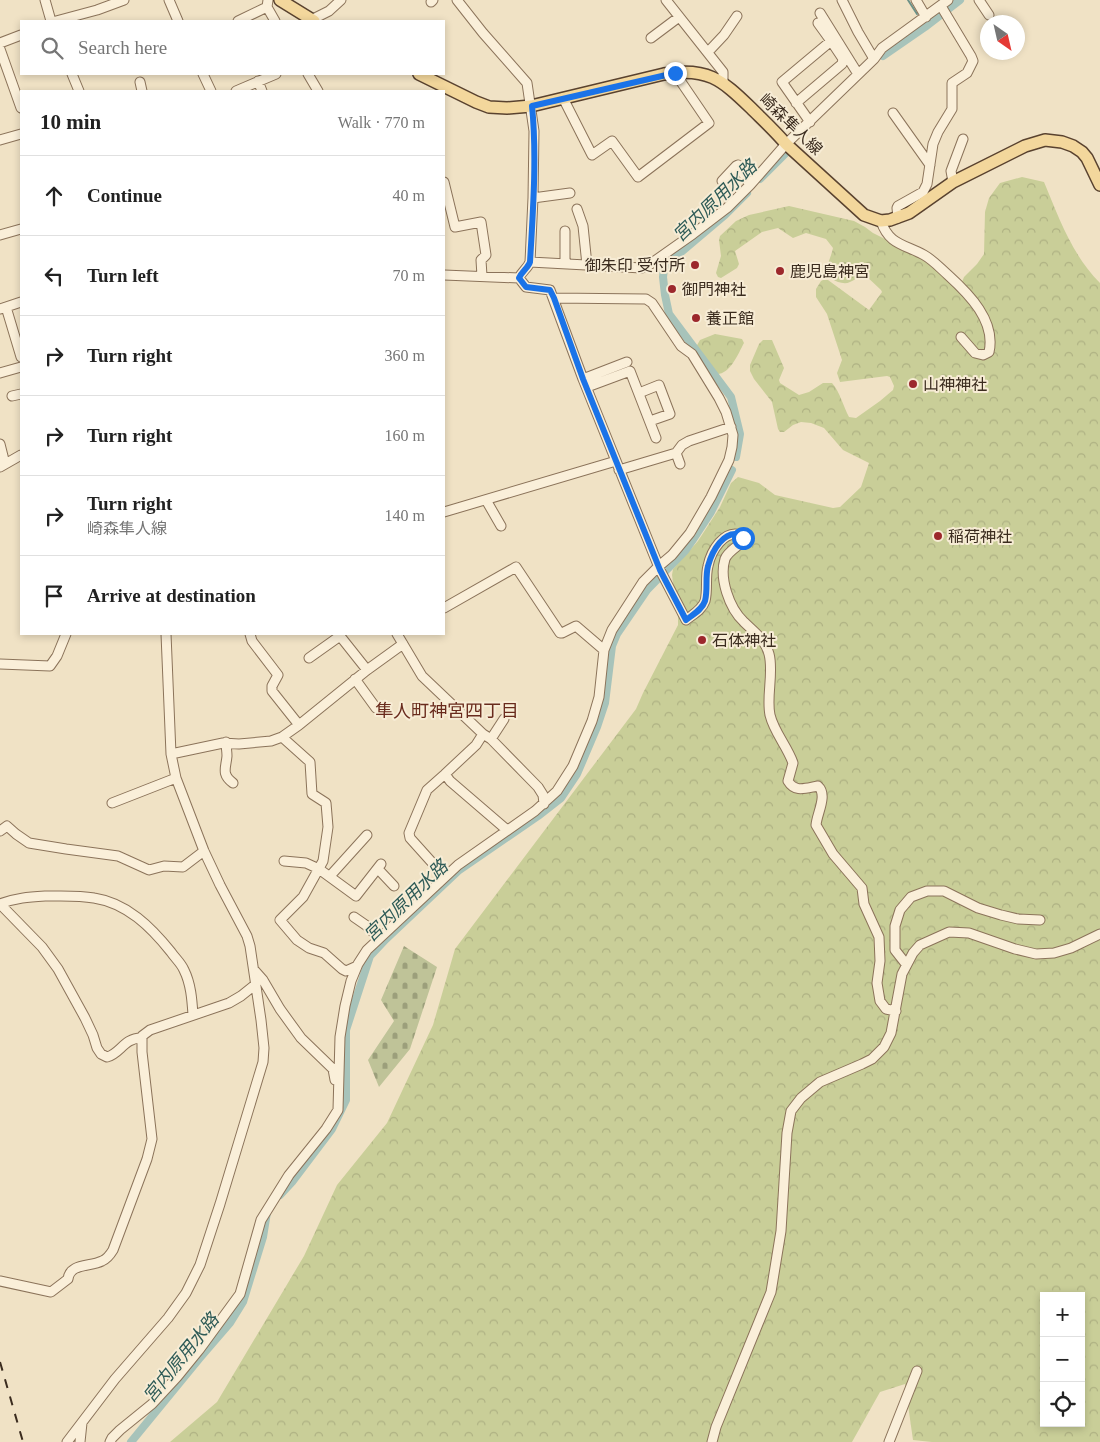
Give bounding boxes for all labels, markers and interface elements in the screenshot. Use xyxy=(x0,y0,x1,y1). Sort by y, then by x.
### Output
north arrow xyxy=(980,15,1025,60)
search box xyxy=(20,20,445,75)
icon: search xyxy=(38,34,66,62)
text: Search here xyxy=(78,37,167,58)
route end xyxy=(664,62,687,85)
street label: 崎森隼人線 xyxy=(756,90,826,158)
text: 10 min xyxy=(40,110,101,134)
text: Walk · 770 m xyxy=(338,114,425,131)
water label: 宮内原用水路 xyxy=(669,155,762,246)
icon: ahead xyxy=(40,182,68,210)
text: Continue xyxy=(87,185,162,206)
text: 40 m xyxy=(393,187,425,204)
place label: 御朱印 受付所 xyxy=(585,256,685,274)
marker: 御朱印 受付所 xyxy=(689,259,701,271)
icon: left xyxy=(40,262,68,290)
place label: 鹿児島神宮 xyxy=(790,263,870,280)
text: Turn left xyxy=(87,265,159,286)
marker: 鹿児島神宮 xyxy=(774,265,786,277)
text: 70 m xyxy=(393,267,425,284)
place label: 御門神社 xyxy=(682,281,746,298)
marker: 御門神社 xyxy=(666,283,678,295)
place label: 養正館 xyxy=(706,310,754,327)
marker: 養正館 xyxy=(690,312,702,324)
icon: right xyxy=(40,342,68,370)
text: Turn right xyxy=(87,345,172,366)
text: 360 m xyxy=(385,347,425,364)
place label: 山神神社 xyxy=(923,376,987,393)
marker: 山神神社 xyxy=(907,378,919,390)
icon: right xyxy=(40,422,68,450)
text: Turn right xyxy=(87,425,172,446)
text: 160 m xyxy=(385,427,425,444)
text: Turn right xyxy=(87,493,172,514)
icon: right xyxy=(40,502,68,530)
text: 140 m xyxy=(385,507,425,524)
text: 崎森隼人線 xyxy=(87,520,167,537)
route start xyxy=(732,527,755,550)
place label: 稲荷神社 xyxy=(948,528,1012,545)
marker: 稲荷神社 xyxy=(932,530,944,542)
icon: arrive xyxy=(40,582,68,610)
text: Arrive at destination xyxy=(87,585,256,606)
place label: 石体神社 xyxy=(712,632,776,649)
marker: 石体神社 xyxy=(696,634,708,646)
district label: 隼人町神宮四丁目 xyxy=(375,701,519,721)
water label: 宮内原用水路 xyxy=(360,855,453,946)
map controls xyxy=(1040,1292,1085,1427)
button: + xyxy=(1040,1292,1085,1337)
water label: 宮内原用水路 xyxy=(139,1308,224,1406)
button: − xyxy=(1040,1337,1085,1382)
button: locate xyxy=(1040,1382,1085,1427)

